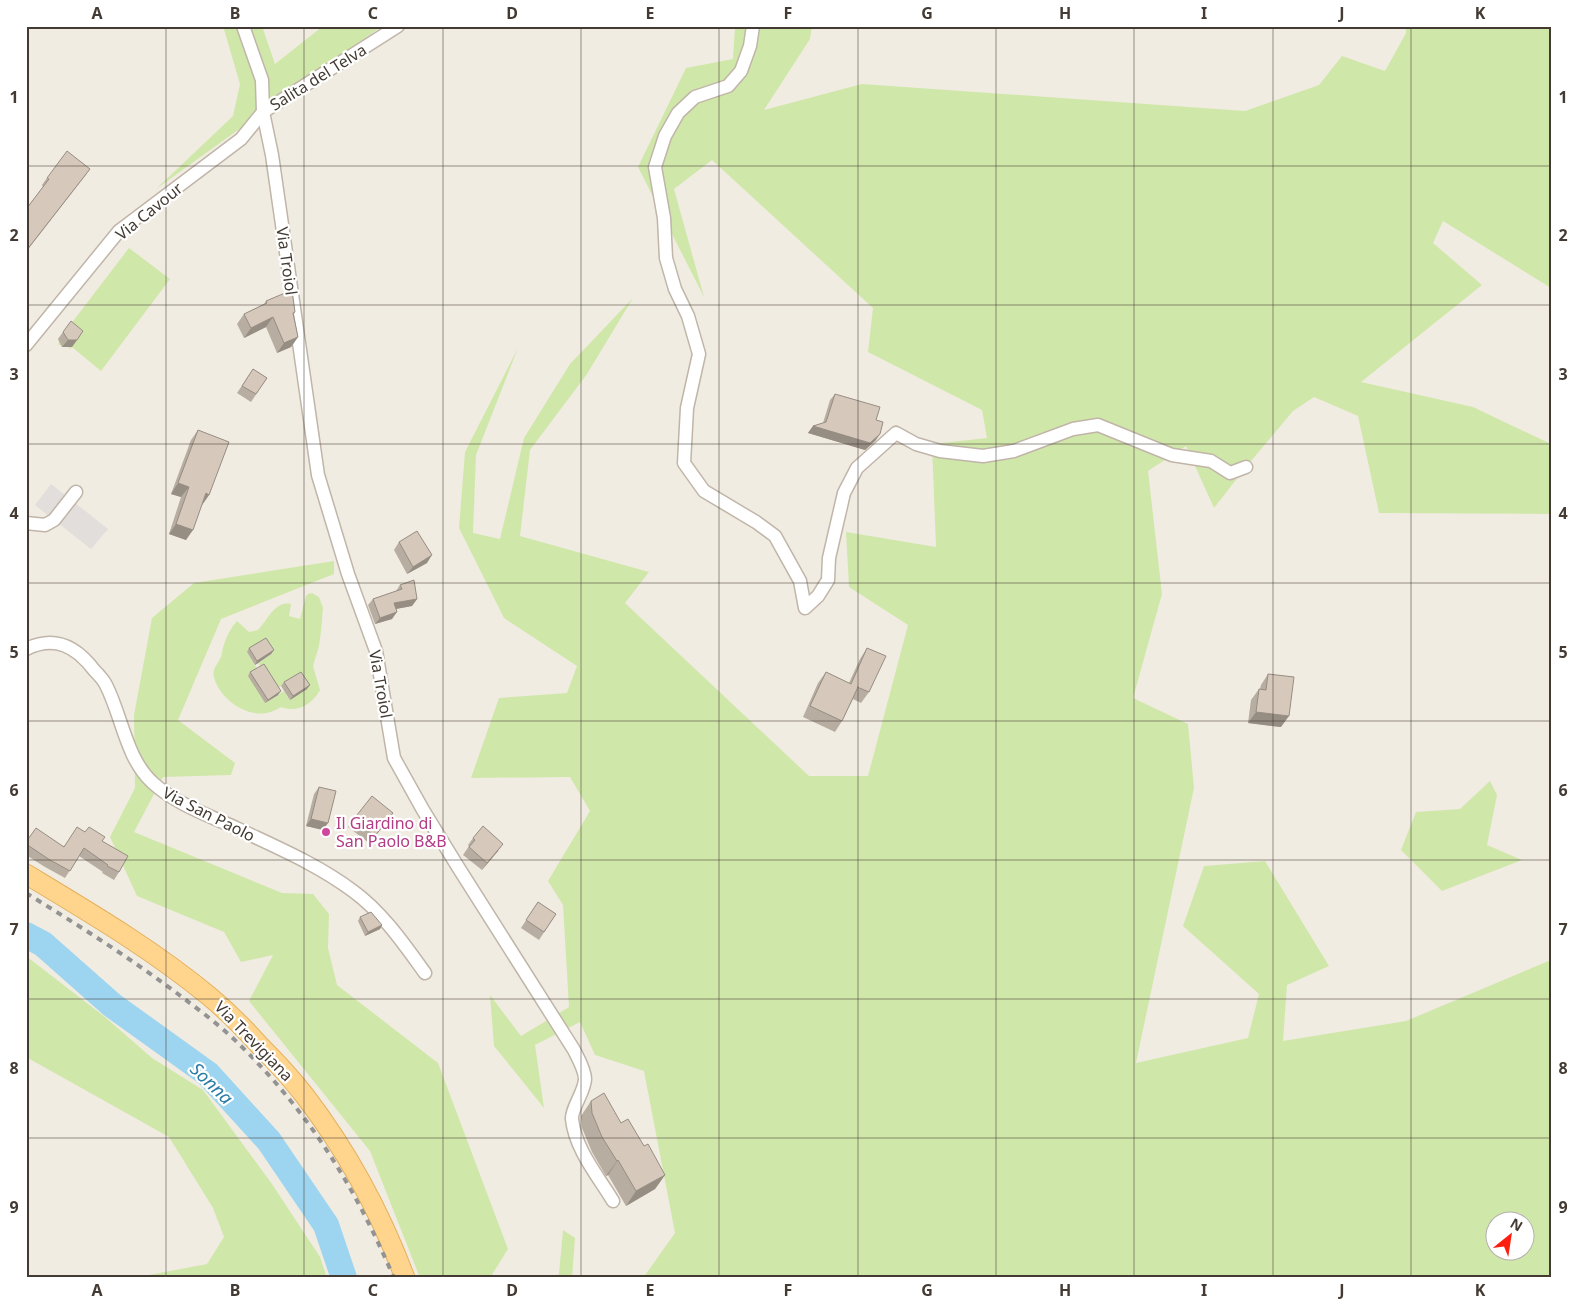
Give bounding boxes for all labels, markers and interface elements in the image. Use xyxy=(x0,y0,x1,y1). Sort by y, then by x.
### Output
text: A xyxy=(91,2,103,24)
text: B xyxy=(230,2,240,24)
text: C xyxy=(368,2,378,24)
text: D xyxy=(506,2,518,24)
text: E xyxy=(646,2,655,24)
text: F xyxy=(784,2,792,24)
text: G xyxy=(921,2,933,24)
text: H xyxy=(1059,2,1071,24)
text: I xyxy=(1201,2,1207,24)
text: J xyxy=(1337,2,1345,24)
text: K xyxy=(1475,2,1486,24)
street label: Salita del Telva xyxy=(265,38,371,116)
text: 1 xyxy=(9,86,19,108)
text: 1 xyxy=(1558,86,1568,108)
street label: Via Cavour xyxy=(111,177,187,245)
text: 2 xyxy=(9,224,19,246)
text: 2 xyxy=(1558,224,1568,246)
street label: Via Troiol xyxy=(271,225,303,297)
text: 3 xyxy=(9,363,19,385)
text: 3 xyxy=(1558,363,1568,385)
text: 4 xyxy=(9,502,19,524)
text: 4 xyxy=(1558,502,1568,524)
text: 5 xyxy=(9,641,19,663)
text: 5 xyxy=(1558,641,1568,663)
street label: Via Troiol xyxy=(364,648,398,720)
text: 6 xyxy=(9,779,19,801)
text: 6 xyxy=(1558,779,1568,801)
street label: Via San Paolo xyxy=(159,781,259,847)
place label: Il Giardino di San Paolo B&B xyxy=(336,812,447,852)
marker: Il Giardino di San Paolo B&B xyxy=(320,826,332,838)
text: 7 xyxy=(9,918,19,940)
text: 7 xyxy=(1558,918,1568,940)
street label: Via Trevigiana xyxy=(210,996,298,1086)
text: 8 xyxy=(9,1057,19,1079)
water label: Sonna xyxy=(186,1057,238,1109)
text: 8 xyxy=(1558,1057,1568,1079)
text: 9 xyxy=(9,1196,19,1218)
text: 9 xyxy=(1558,1196,1568,1218)
north arrow xyxy=(1484,1212,1534,1262)
text: N xyxy=(1507,1213,1526,1235)
text: A xyxy=(91,1279,103,1301)
text: B xyxy=(230,1279,240,1301)
text: C xyxy=(368,1279,378,1301)
text: D xyxy=(506,1279,518,1301)
text: E xyxy=(646,1279,655,1301)
text: F xyxy=(784,1279,792,1301)
text: G xyxy=(921,1279,933,1301)
text: H xyxy=(1059,1279,1071,1301)
text: I xyxy=(1201,1279,1207,1301)
text: J xyxy=(1337,1279,1345,1301)
text: K xyxy=(1475,1279,1486,1301)

